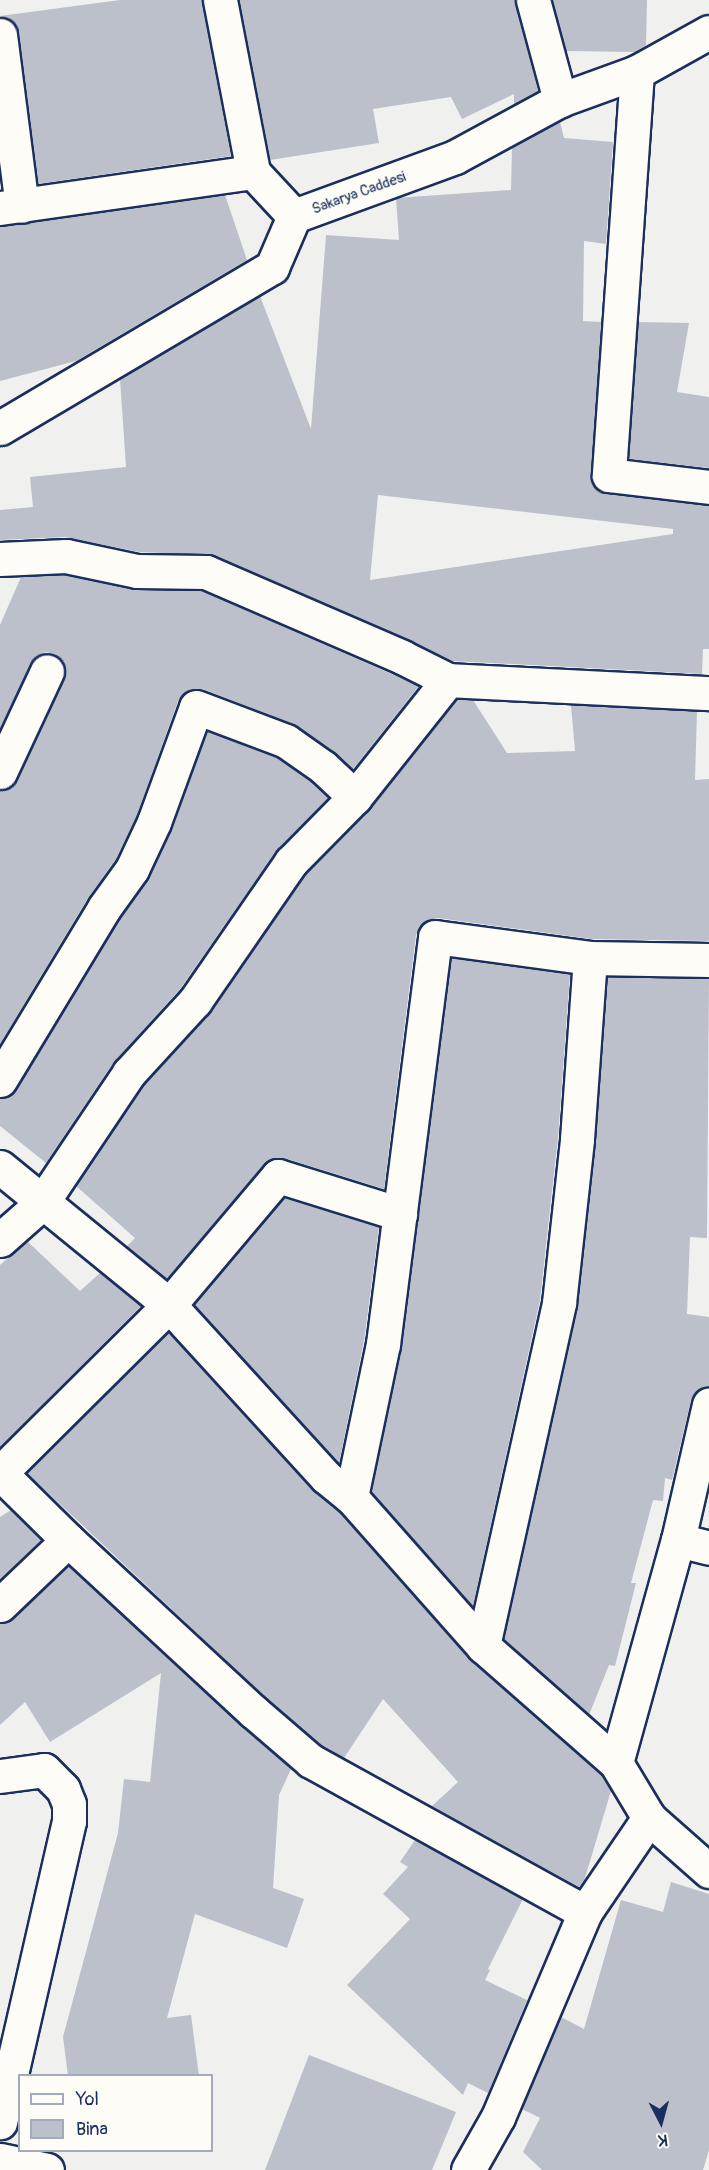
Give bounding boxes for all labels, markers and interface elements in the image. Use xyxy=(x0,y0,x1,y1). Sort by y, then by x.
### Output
street label: Sakarya Caddesi xyxy=(310,168,408,218)
legend xyxy=(18,2074,213,2152)
text: Yol xyxy=(76,2088,99,2111)
north arrow xyxy=(631,2092,691,2152)
text: Bina xyxy=(76,2118,108,2141)
text: K xyxy=(657,2129,669,2150)

